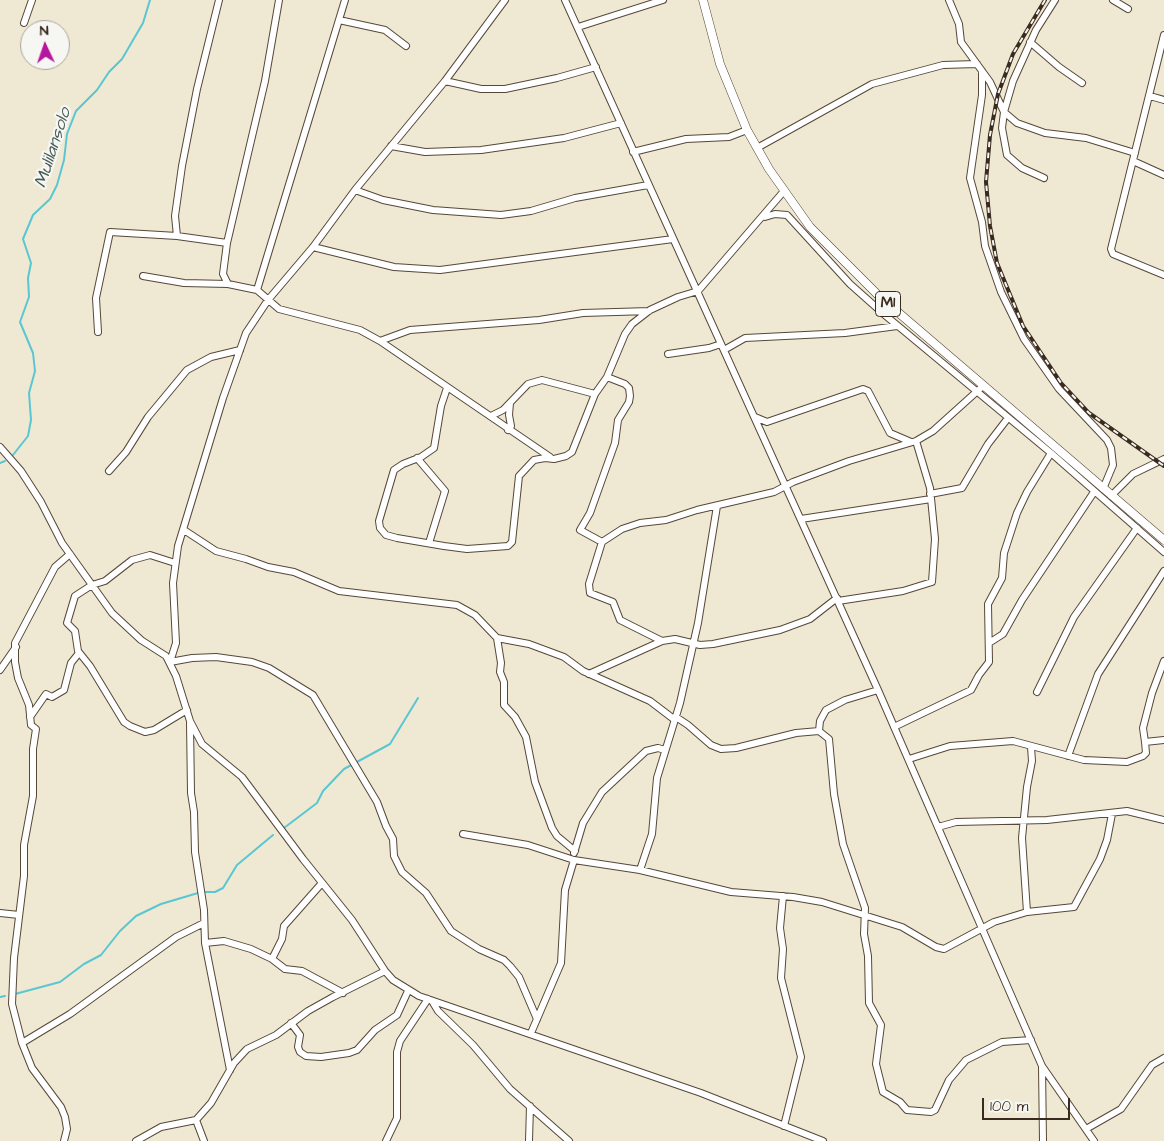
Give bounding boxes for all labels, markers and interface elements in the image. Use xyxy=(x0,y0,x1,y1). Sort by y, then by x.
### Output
north arrow xyxy=(20,20,70,70)
text: N xyxy=(39,21,49,41)
water label: Mulilansolo xyxy=(31,105,77,191)
road number: M1 xyxy=(876,292,900,316)
scale bar xyxy=(984,1088,1072,1120)
text: 100 m xyxy=(990,1096,1029,1117)

